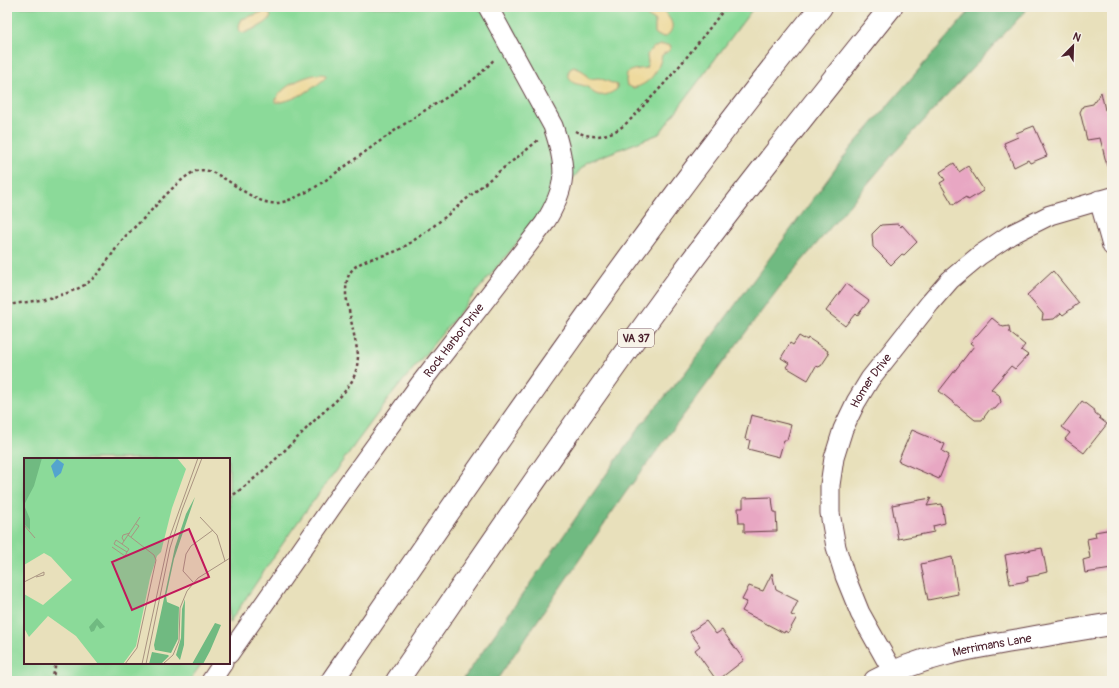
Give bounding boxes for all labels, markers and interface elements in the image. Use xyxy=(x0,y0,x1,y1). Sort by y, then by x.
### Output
north arrow xyxy=(1053,26,1093,66)
text: N xyxy=(1071,30,1083,45)
street label: Rock Harbor Drive xyxy=(421,301,488,381)
road number: VA 37 xyxy=(618,329,654,347)
street label: Homer Drive xyxy=(847,351,895,410)
inset map xyxy=(24,458,230,664)
street label: Merrimans Lane xyxy=(951,631,1033,660)

